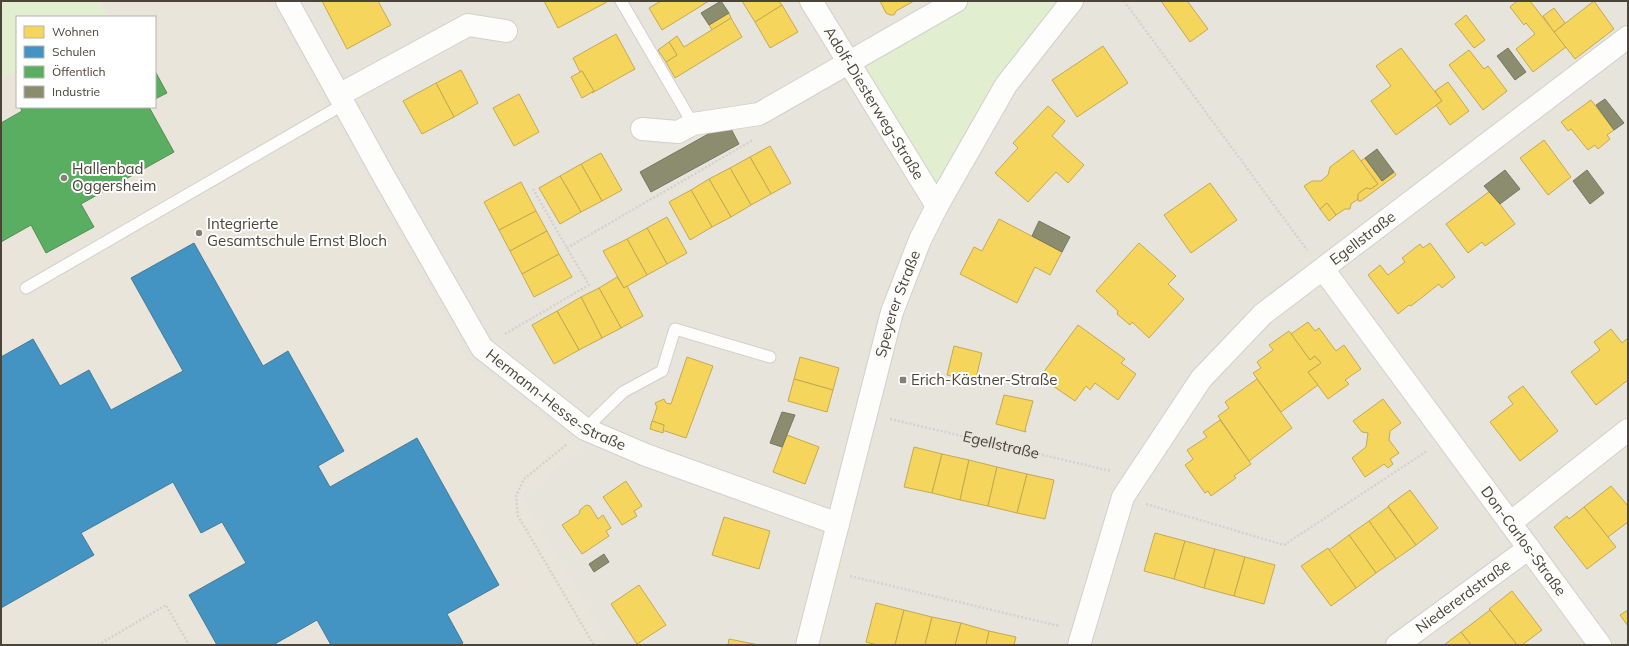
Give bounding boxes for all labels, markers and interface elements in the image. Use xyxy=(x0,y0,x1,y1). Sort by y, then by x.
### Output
legend xyxy=(16,16,156,108)
street label: Adolf-Diesterweg-Straße xyxy=(820,23,928,183)
text: Wohnen xyxy=(52,24,99,39)
text: Schulen xyxy=(52,44,96,59)
text: Öffentlich xyxy=(52,64,105,79)
text: Industrie xyxy=(52,84,100,99)
place label: Hallenbad Oggersheim xyxy=(72,159,156,195)
marker: Hallenbad Oggersheim xyxy=(59,173,69,183)
street label: Egellstraße xyxy=(1326,207,1399,269)
place label: Integrierte Gesamtschule Ernst Bloch xyxy=(207,214,387,250)
marker: Integrierte Gesamtschule Ernst Bloch xyxy=(194,228,204,238)
street label: Speyerer Straße xyxy=(871,247,924,359)
street label: Hermann-Hesse-Straße xyxy=(482,345,629,454)
place label: Erich-Kästner-Straße xyxy=(911,370,1057,389)
marker: Erich-Kästner-Straße xyxy=(898,375,908,385)
street label: Egellstraße xyxy=(961,426,1041,463)
street label: Don-Carlos-Straße xyxy=(1477,482,1571,600)
street label: Niedererdstraße xyxy=(1412,555,1514,637)

